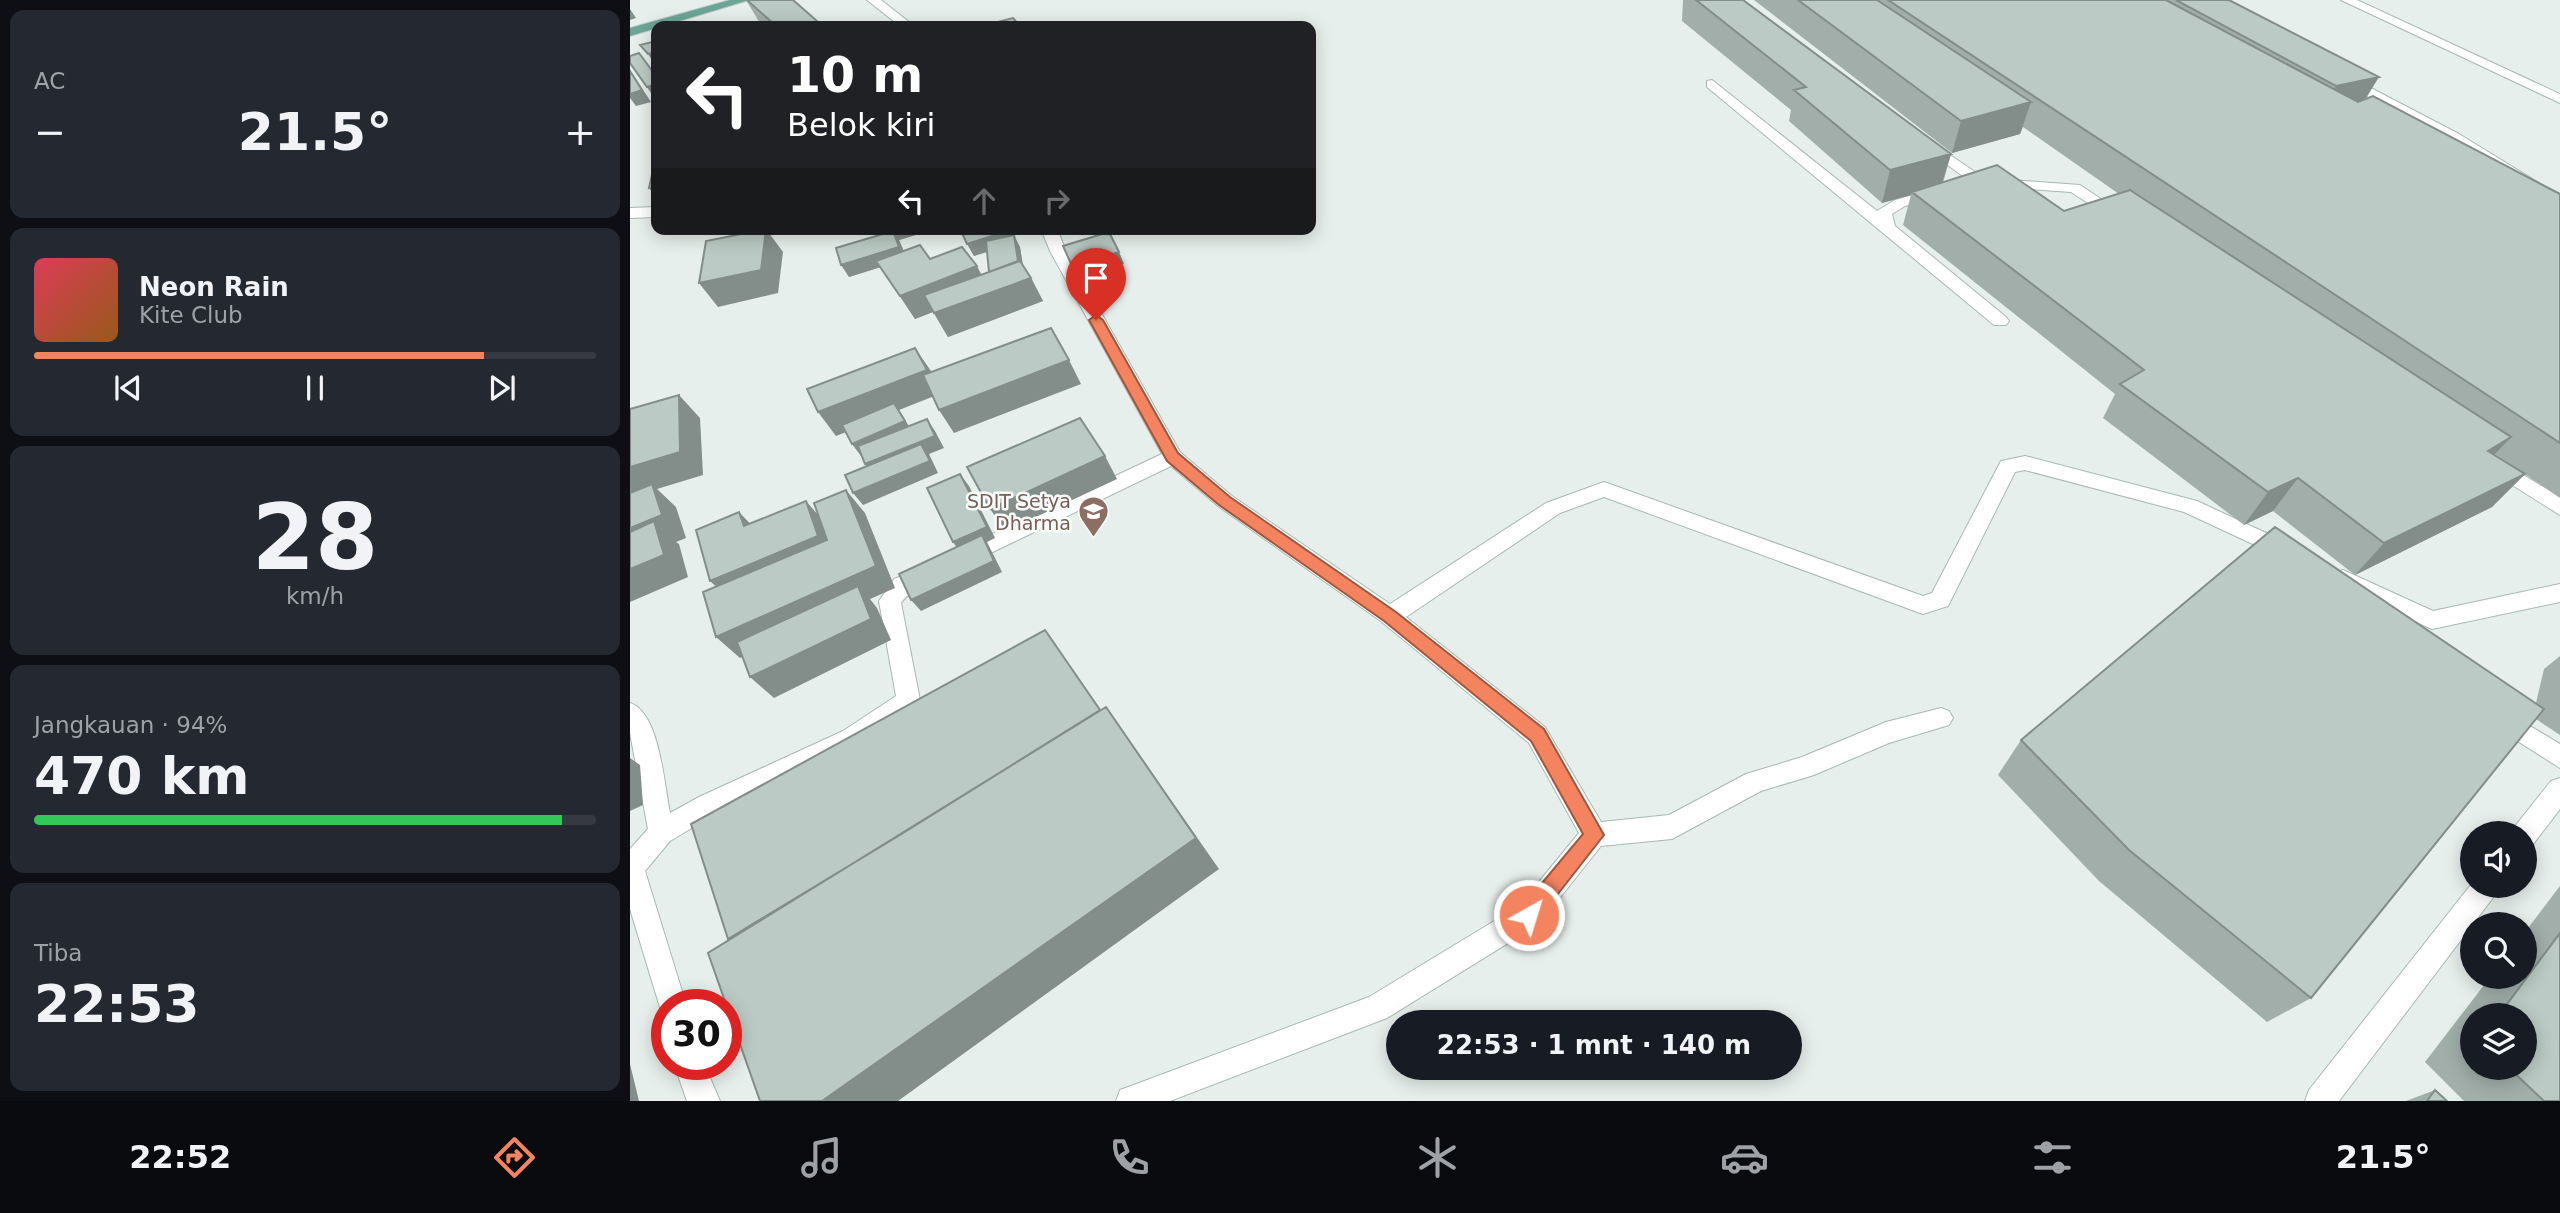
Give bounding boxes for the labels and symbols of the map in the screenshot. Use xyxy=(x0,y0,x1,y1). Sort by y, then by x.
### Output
pin xyxy=(1066,248,1126,320)
place label: SDIT Setya Dharma xyxy=(967,490,1071,534)
school or university icon: SDIT Setya Dharma xyxy=(1077,495,1111,539)
position arrow xyxy=(1492,878,1566,952)
speed limit sign: 30 xyxy=(651,989,742,1080)

